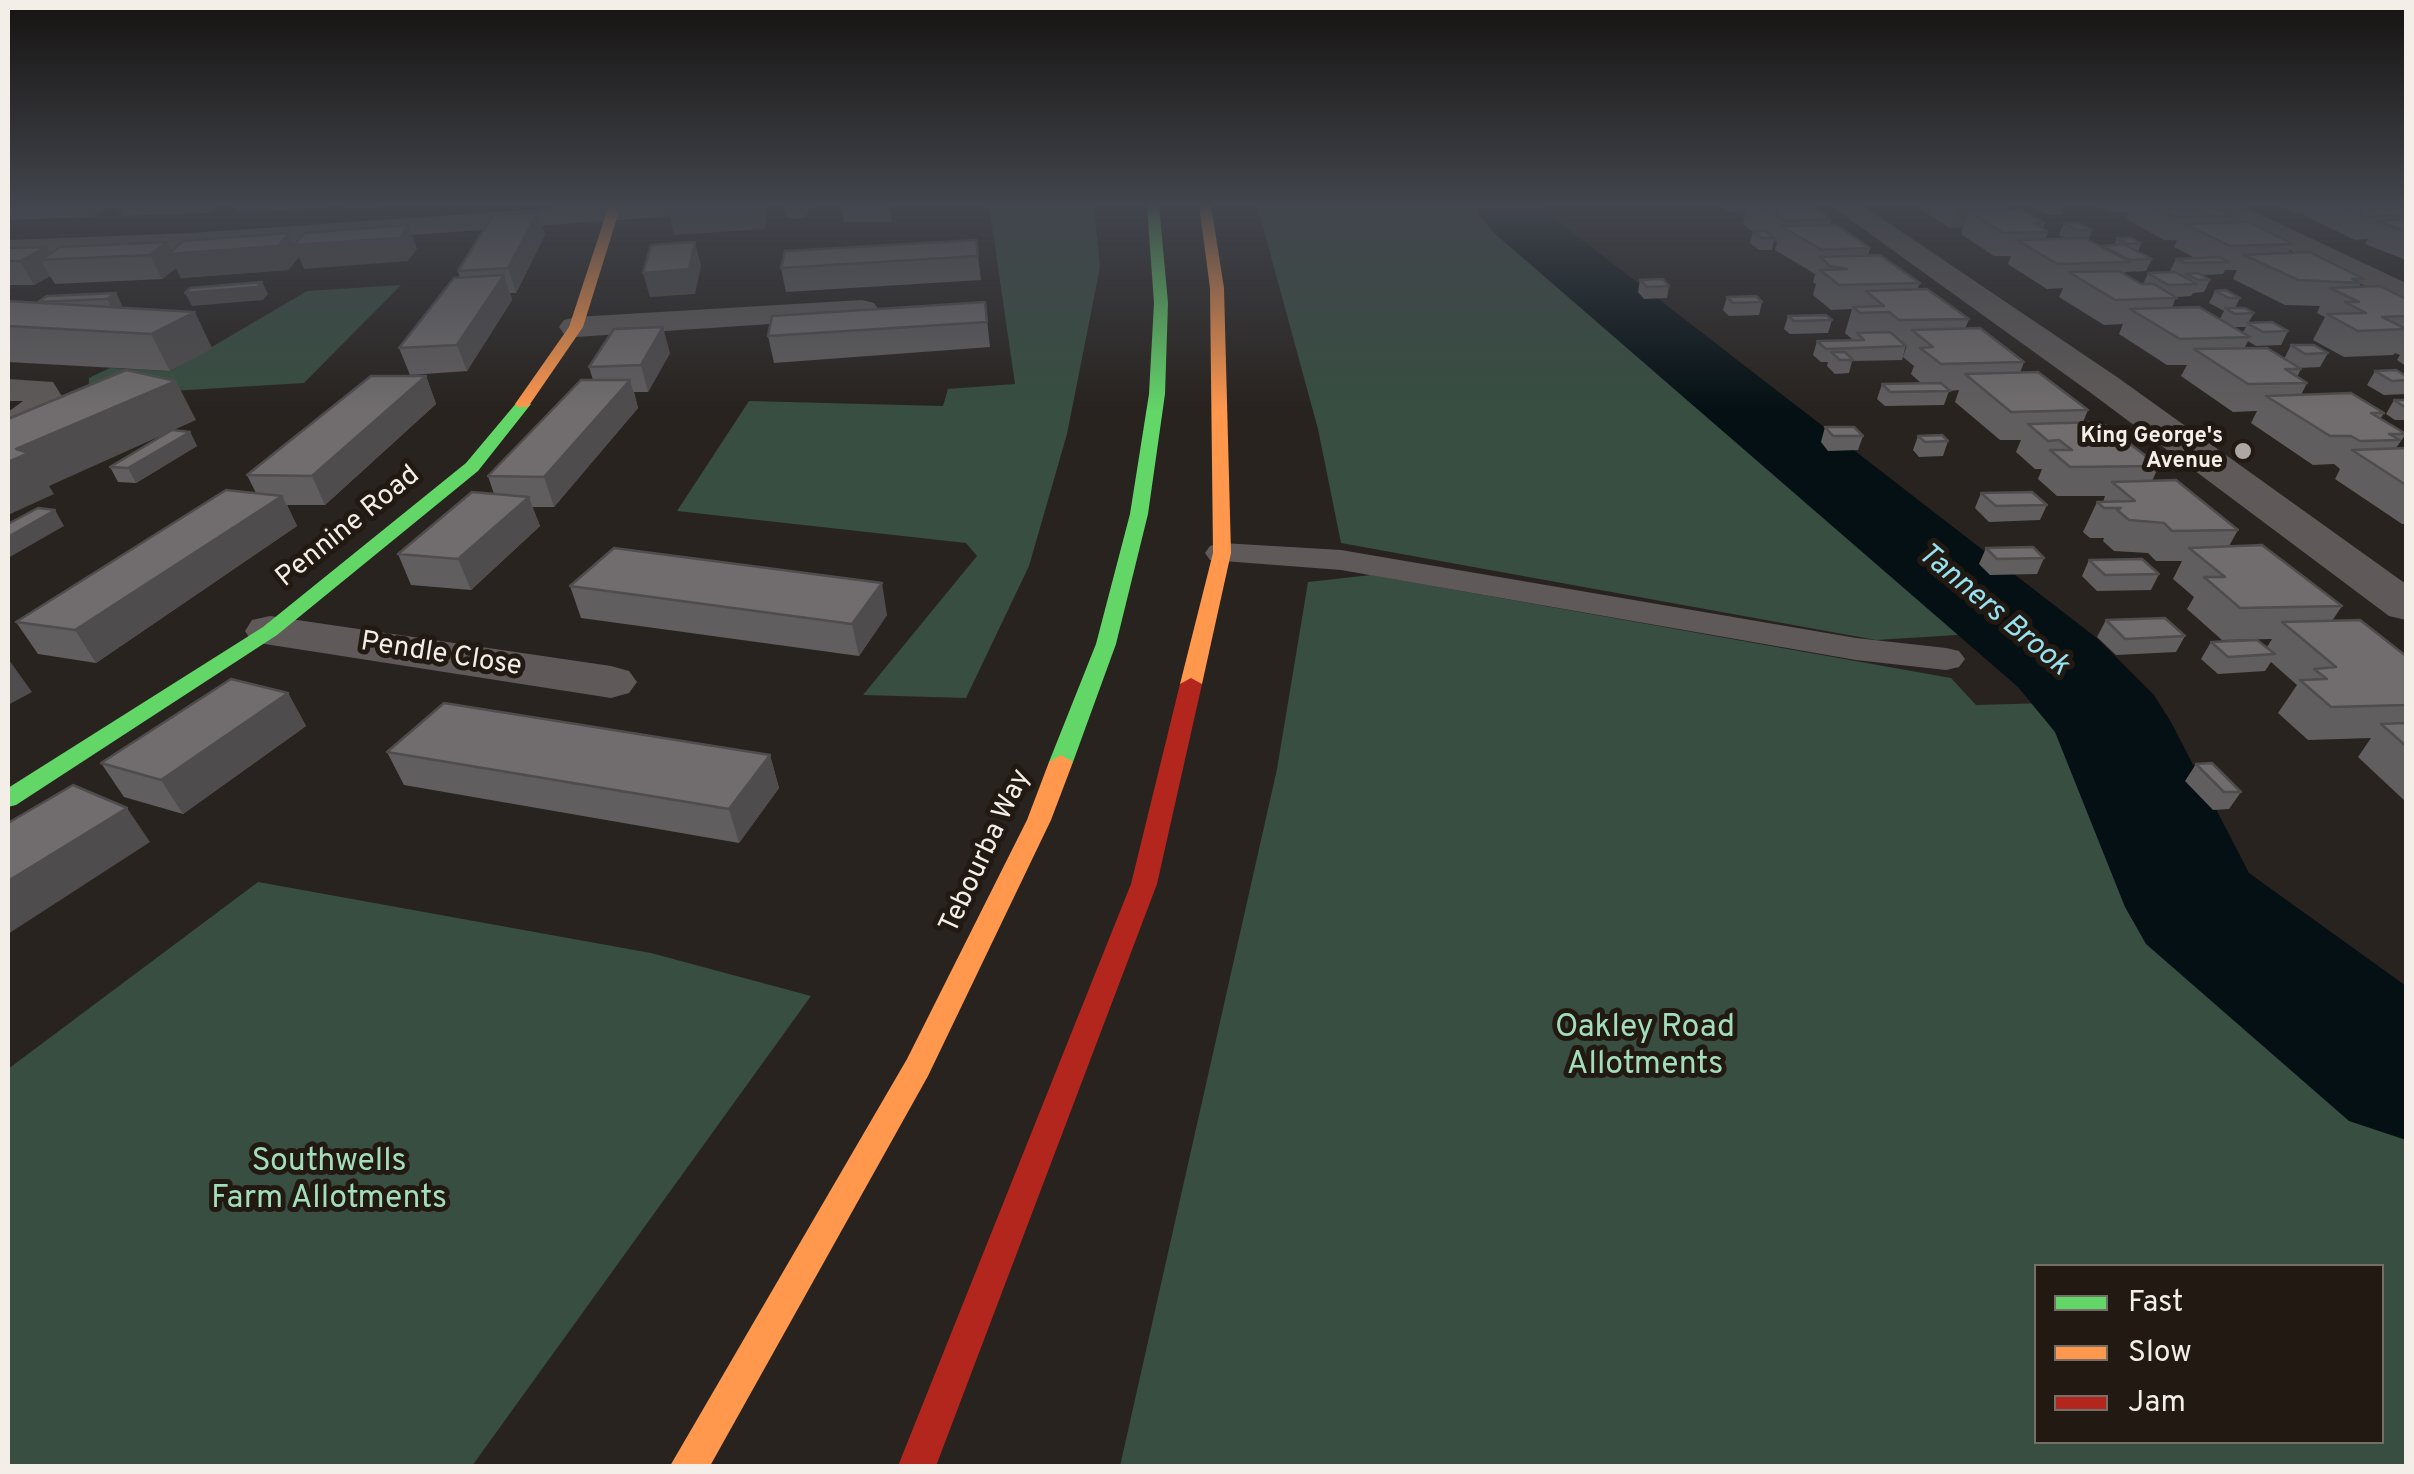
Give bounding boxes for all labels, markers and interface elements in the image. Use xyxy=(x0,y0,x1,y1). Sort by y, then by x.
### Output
place label: King George's Avenue xyxy=(2080,425,2223,476)
marker: King George's Avenue xyxy=(2232,440,2254,462)
street label: Pennine Road xyxy=(271,460,427,596)
water label: Tanners Brook xyxy=(1909,537,2075,685)
street label: Pendle Close xyxy=(358,627,524,685)
street label: Tebourba Way xyxy=(934,765,1040,939)
park label: Oakley Road Allotments xyxy=(1555,1011,1735,1086)
park label: Southwells Farm Allotments xyxy=(211,1145,447,1220)
legend xyxy=(2034,1264,2384,1444)
text: Fast xyxy=(2128,1285,2183,1322)
text: Slow xyxy=(2128,1335,2192,1372)
text: Jam xyxy=(2128,1385,2186,1422)

